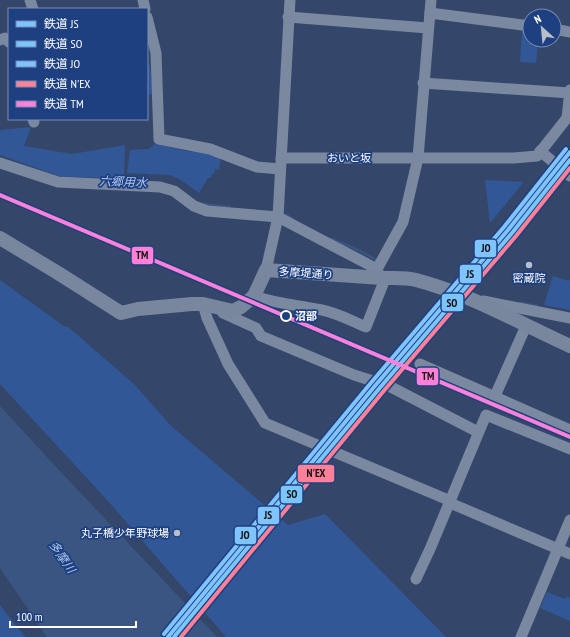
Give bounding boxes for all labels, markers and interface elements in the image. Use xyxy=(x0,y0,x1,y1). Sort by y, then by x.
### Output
legend xyxy=(8,8,148,120)
north arrow xyxy=(522,8,562,48)
text: N xyxy=(532,11,543,27)
text: 鉄道 JS xyxy=(44,16,79,31)
text: 鉄道 SO xyxy=(44,36,83,51)
text: 鉄道 JO xyxy=(44,56,80,71)
text: 鉄道 N'EX xyxy=(44,76,90,91)
text: 鉄道 TM xyxy=(44,96,84,111)
street label: おいと坂 xyxy=(327,151,371,165)
water label: 六郷用水 xyxy=(99,173,149,190)
line badge: JO xyxy=(474,239,497,258)
text: JO xyxy=(480,241,491,255)
line badge: TM xyxy=(131,246,154,265)
text: TM xyxy=(136,248,148,262)
marker: 密蔵院 xyxy=(524,260,534,270)
street label: 多摩堤通り xyxy=(278,264,334,282)
line badge: JS xyxy=(459,264,482,284)
text: JS xyxy=(465,267,474,281)
place label: 密蔵院 xyxy=(513,271,546,285)
line badge: SO xyxy=(441,293,464,312)
text: SO xyxy=(447,296,457,310)
place label: 沼部 xyxy=(295,309,317,323)
marker: 沼部 xyxy=(280,310,292,322)
line badge: TM xyxy=(416,367,439,386)
text: TM xyxy=(422,369,434,383)
line badge: N'EX xyxy=(297,464,335,483)
text: N'EX xyxy=(307,466,326,480)
line badge: SO xyxy=(280,485,303,504)
text: SO xyxy=(287,487,297,501)
line badge: JS xyxy=(257,506,280,525)
text: JS xyxy=(263,508,272,522)
place label: 丸子橋少年野球場 xyxy=(81,526,169,540)
line badge: JO xyxy=(234,526,257,545)
marker: 丸子橋少年野球場 xyxy=(172,528,182,538)
text: JO xyxy=(239,528,250,542)
water label: 多摩川 xyxy=(46,538,80,577)
scale bar xyxy=(10,603,136,629)
text: 100 m xyxy=(16,609,43,624)

